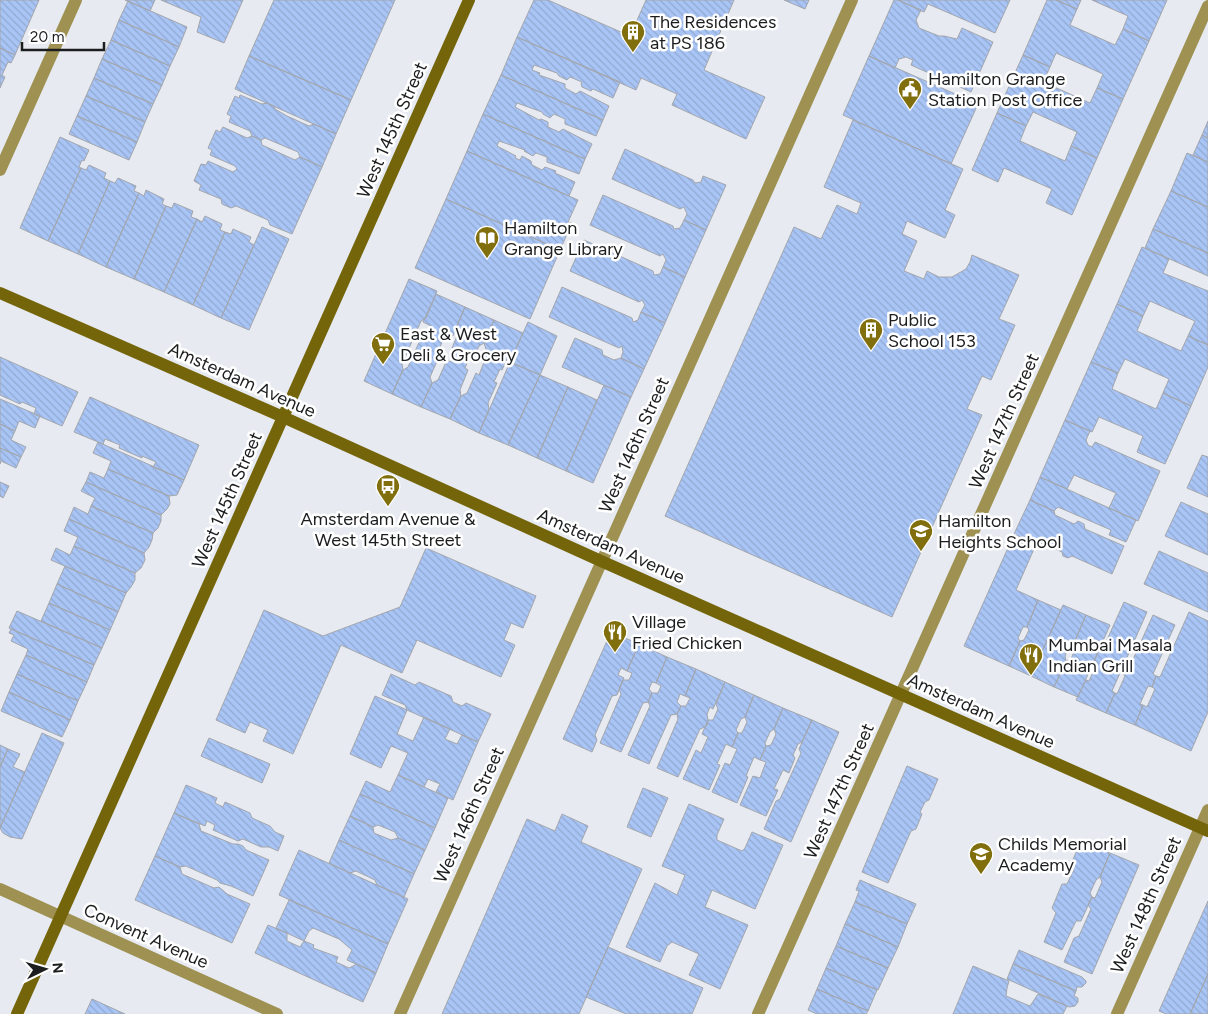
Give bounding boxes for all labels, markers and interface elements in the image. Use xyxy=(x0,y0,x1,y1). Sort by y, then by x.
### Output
place label: The Residences at PS 186 xyxy=(650,11,776,54)
building icon: The Residences at PS 186 xyxy=(620,19,646,53)
scale bar xyxy=(22,20,105,52)
text: 20 m xyxy=(30,28,64,46)
street label: West 145th Street xyxy=(352,58,432,201)
place label: Hamilton Grange Station Post Office xyxy=(928,68,1082,111)
public building icon: Hamilton Grange Station Post Office xyxy=(897,76,923,110)
place label: Hamilton Grange Library xyxy=(504,217,623,260)
library icon: Hamilton Grange Library xyxy=(474,225,500,259)
place label: Public School 153 xyxy=(888,309,976,352)
building icon: Public School 153 xyxy=(858,317,884,351)
place label: East & West Deli & Grocery xyxy=(400,323,517,366)
supermarket icon: East & West Deli & Grocery xyxy=(370,331,396,365)
street label: Amsterdam Avenue xyxy=(165,338,319,422)
street label: West 147th Street xyxy=(964,350,1044,492)
street label: West 146th Street xyxy=(594,373,674,516)
street label: West 145th Street xyxy=(187,428,267,571)
bus stop icon: Amsterdam Avenue & West 145th Street xyxy=(375,473,401,507)
street label: Amsterdam Avenue xyxy=(534,504,688,588)
place label: Amsterdam Avenue & West 145th Street xyxy=(301,508,476,551)
place label: Hamilton Heights School xyxy=(938,510,1061,553)
school or university icon: Hamilton Heights School xyxy=(908,518,934,552)
place label: Village Fried Chicken xyxy=(632,611,742,654)
restaurant icon: Village Fried Chicken xyxy=(602,619,628,653)
place label: Mumbai Masala Indian Grill xyxy=(1048,634,1172,677)
restaurant icon: Mumbai Masala Indian Grill xyxy=(1018,642,1044,676)
street label: Amsterdam Avenue xyxy=(904,669,1058,753)
street label: West 147th Street xyxy=(799,720,879,862)
street label: West 146th Street xyxy=(429,743,509,886)
place label: Childs Memorial Academy xyxy=(998,833,1127,876)
street label: West 148th Street xyxy=(1106,833,1186,977)
school or university icon: Childs Memorial Academy xyxy=(968,841,994,875)
street label: Convent Avenue xyxy=(80,899,212,973)
north arrow xyxy=(20,944,70,994)
text: N xyxy=(49,962,66,974)

